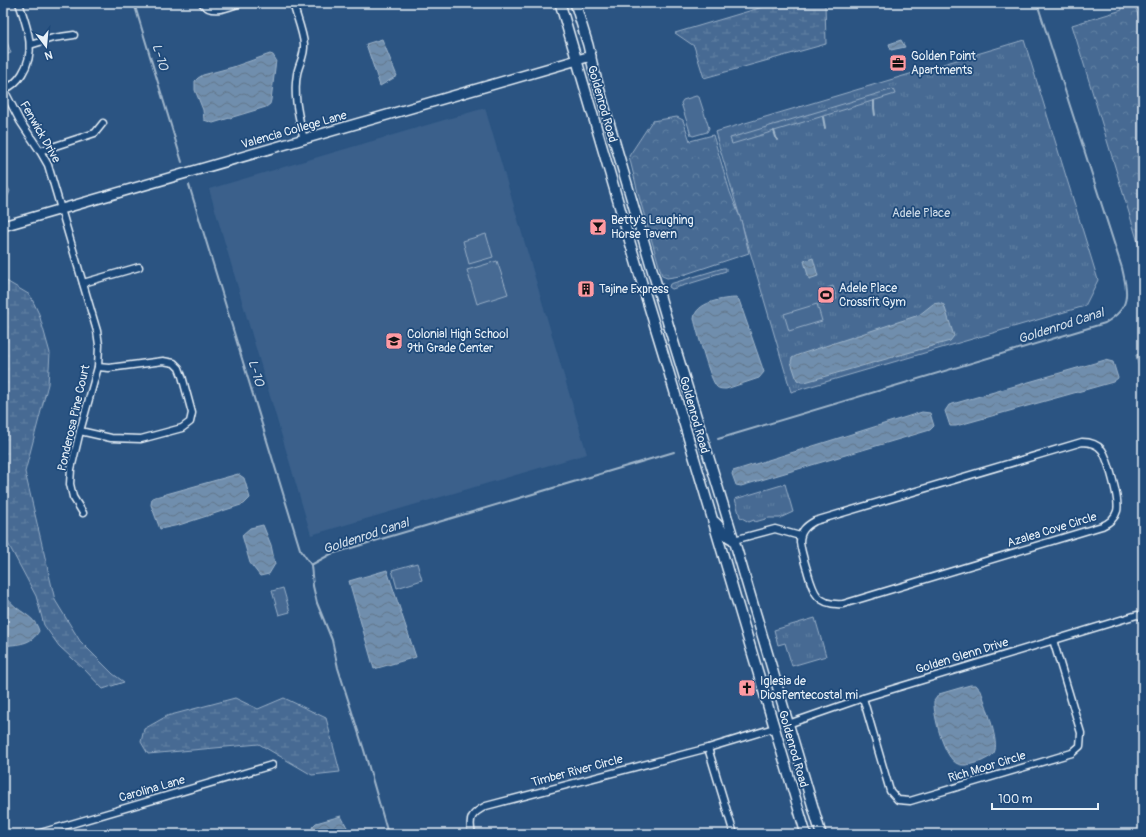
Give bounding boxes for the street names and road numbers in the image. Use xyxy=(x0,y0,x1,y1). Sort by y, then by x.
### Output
street label: Goldenrod Road xyxy=(584,64,620,144)
street label: Fenwick Drive xyxy=(16,98,64,166)
street label: Valencia College Lane xyxy=(239,108,349,152)
street label: Ponderosa Pine Court xyxy=(54,363,94,473)
street label: Goldenrod Road xyxy=(676,375,712,455)
street label: Azalea Cove Circle xyxy=(1005,509,1099,551)
street label: Golden Glenn Drive xyxy=(914,635,1010,677)
street label: Goldenrod Road xyxy=(775,709,811,789)
street label: Rich Moor Circle xyxy=(946,748,1028,786)
street label: Timber River Circle xyxy=(530,752,625,790)
street label: Carolina Lane xyxy=(117,772,187,806)

